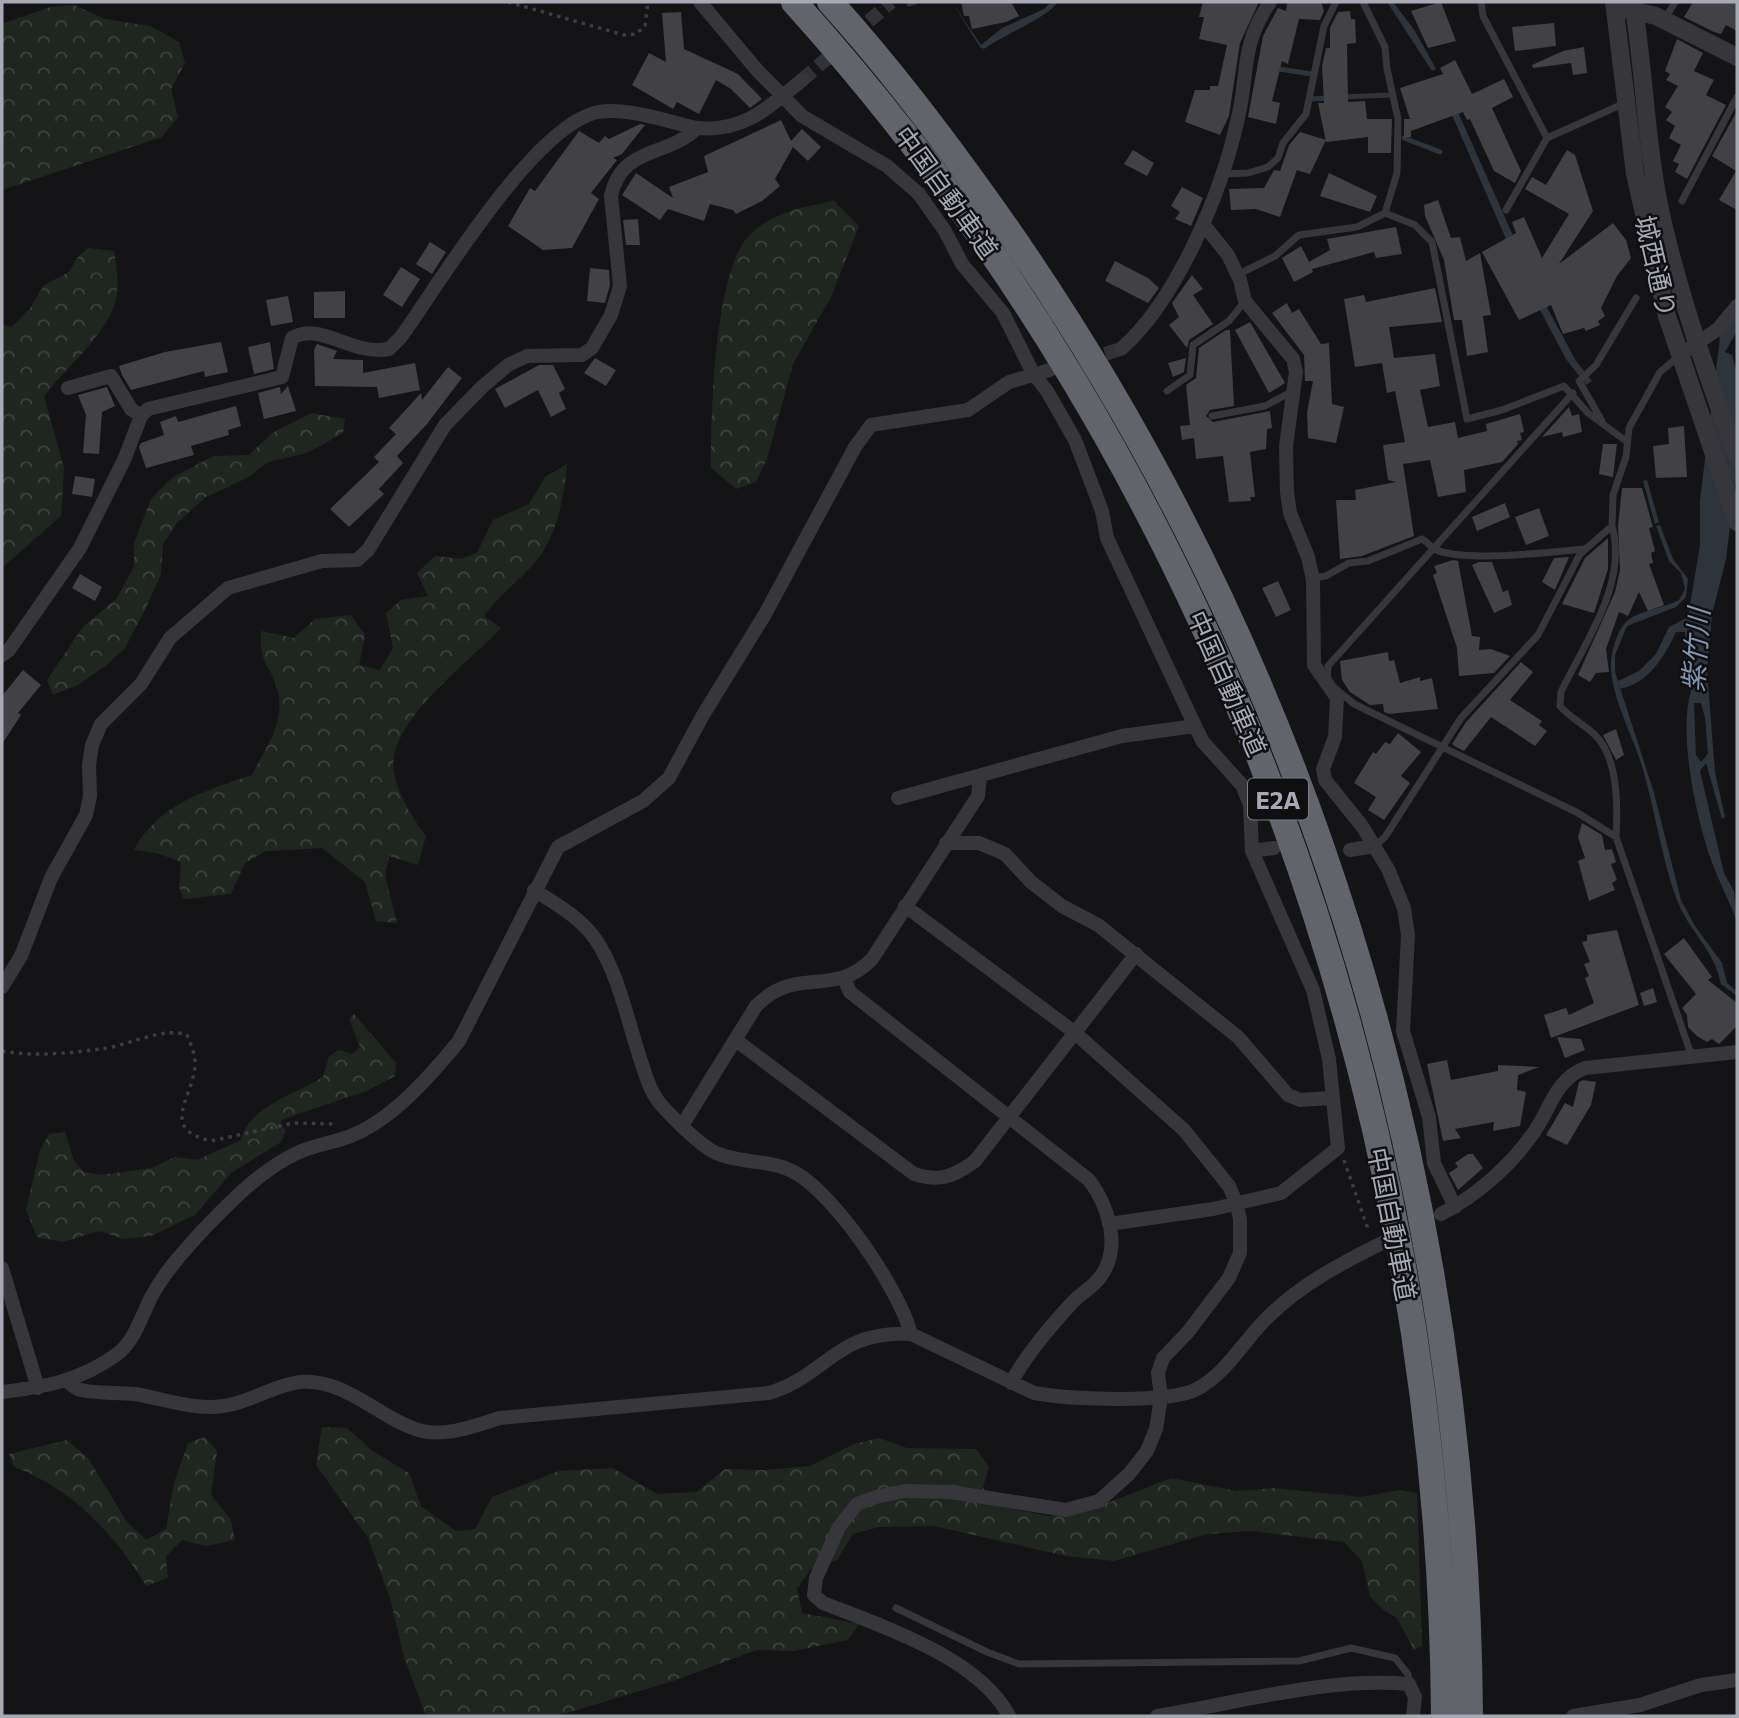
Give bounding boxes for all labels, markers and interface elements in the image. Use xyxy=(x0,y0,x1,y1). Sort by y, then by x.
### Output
street label: 中国自動車道 xyxy=(889,120,1005,264)
street label: 城西通り xyxy=(1630,212,1684,320)
water label: 紫竹川 xyxy=(1675,604,1715,693)
street label: 中国自動車道 xyxy=(1182,605,1274,761)
road number: E2A xyxy=(1248,778,1308,820)
street label: 中国自動車道 xyxy=(1363,1144,1423,1304)

